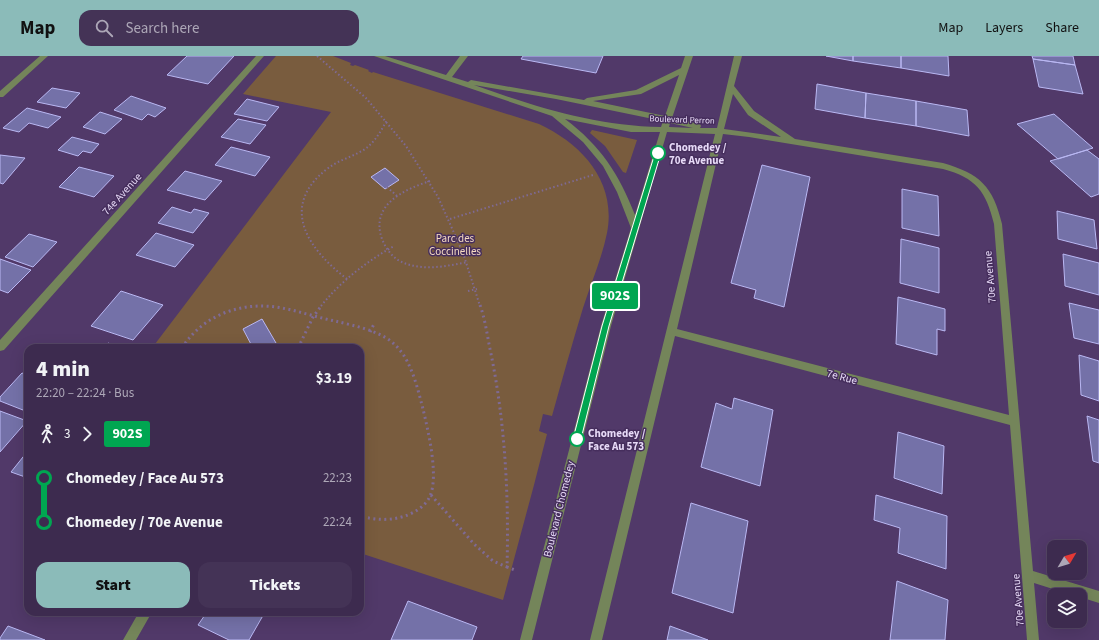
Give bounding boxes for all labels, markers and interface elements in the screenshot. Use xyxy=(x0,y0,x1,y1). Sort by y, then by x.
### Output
search box xyxy=(79,10,359,46)
text: Map xyxy=(20,15,55,42)
icon: search xyxy=(93,17,115,39)
text: Search here xyxy=(125,18,199,39)
text: Map xyxy=(938,18,963,38)
text: Layers xyxy=(985,18,1023,38)
text: Share xyxy=(1045,18,1079,38)
street label: Boulevard Perron xyxy=(649,112,715,128)
place label: Chomedey / 70e Avenue xyxy=(669,140,727,168)
marker: Chomedey / 70e Avenue xyxy=(650,145,666,161)
street label: 74e Avenue xyxy=(99,169,145,219)
park label: Parc des Coccinelles xyxy=(429,231,481,259)
street label: 70e Avenue xyxy=(980,250,1000,304)
line badge: 902S xyxy=(587,283,643,309)
text: 902S xyxy=(600,286,630,306)
text: 4 min xyxy=(36,353,90,385)
street label: 7e Rue xyxy=(825,366,859,388)
text: $3.19 xyxy=(316,368,352,389)
text: 22:20 – 22:24 · Bus xyxy=(36,384,134,402)
icon: walk xyxy=(36,423,58,445)
icon: forward xyxy=(76,423,98,445)
text: 902S xyxy=(112,424,142,444)
text: 3 xyxy=(64,425,70,443)
place label: Chomedey / Face Au 573 xyxy=(588,426,646,454)
marker: Chomedey / Face Au 573 xyxy=(569,431,585,447)
street label: Boulevard Chomedey xyxy=(540,459,578,559)
text: Chomedey / Face Au 573 xyxy=(66,468,224,489)
text: 22:23 xyxy=(323,469,352,487)
text: Chomedey / 70e Avenue xyxy=(66,512,223,533)
text: 22:24 xyxy=(323,513,352,531)
north arrow xyxy=(1047,540,1087,580)
map controls xyxy=(1047,540,1087,628)
button: Start xyxy=(36,562,190,608)
button: Tickets xyxy=(198,562,352,608)
street label: 70e Avenue xyxy=(1008,573,1028,627)
button: layers xyxy=(1047,588,1087,628)

